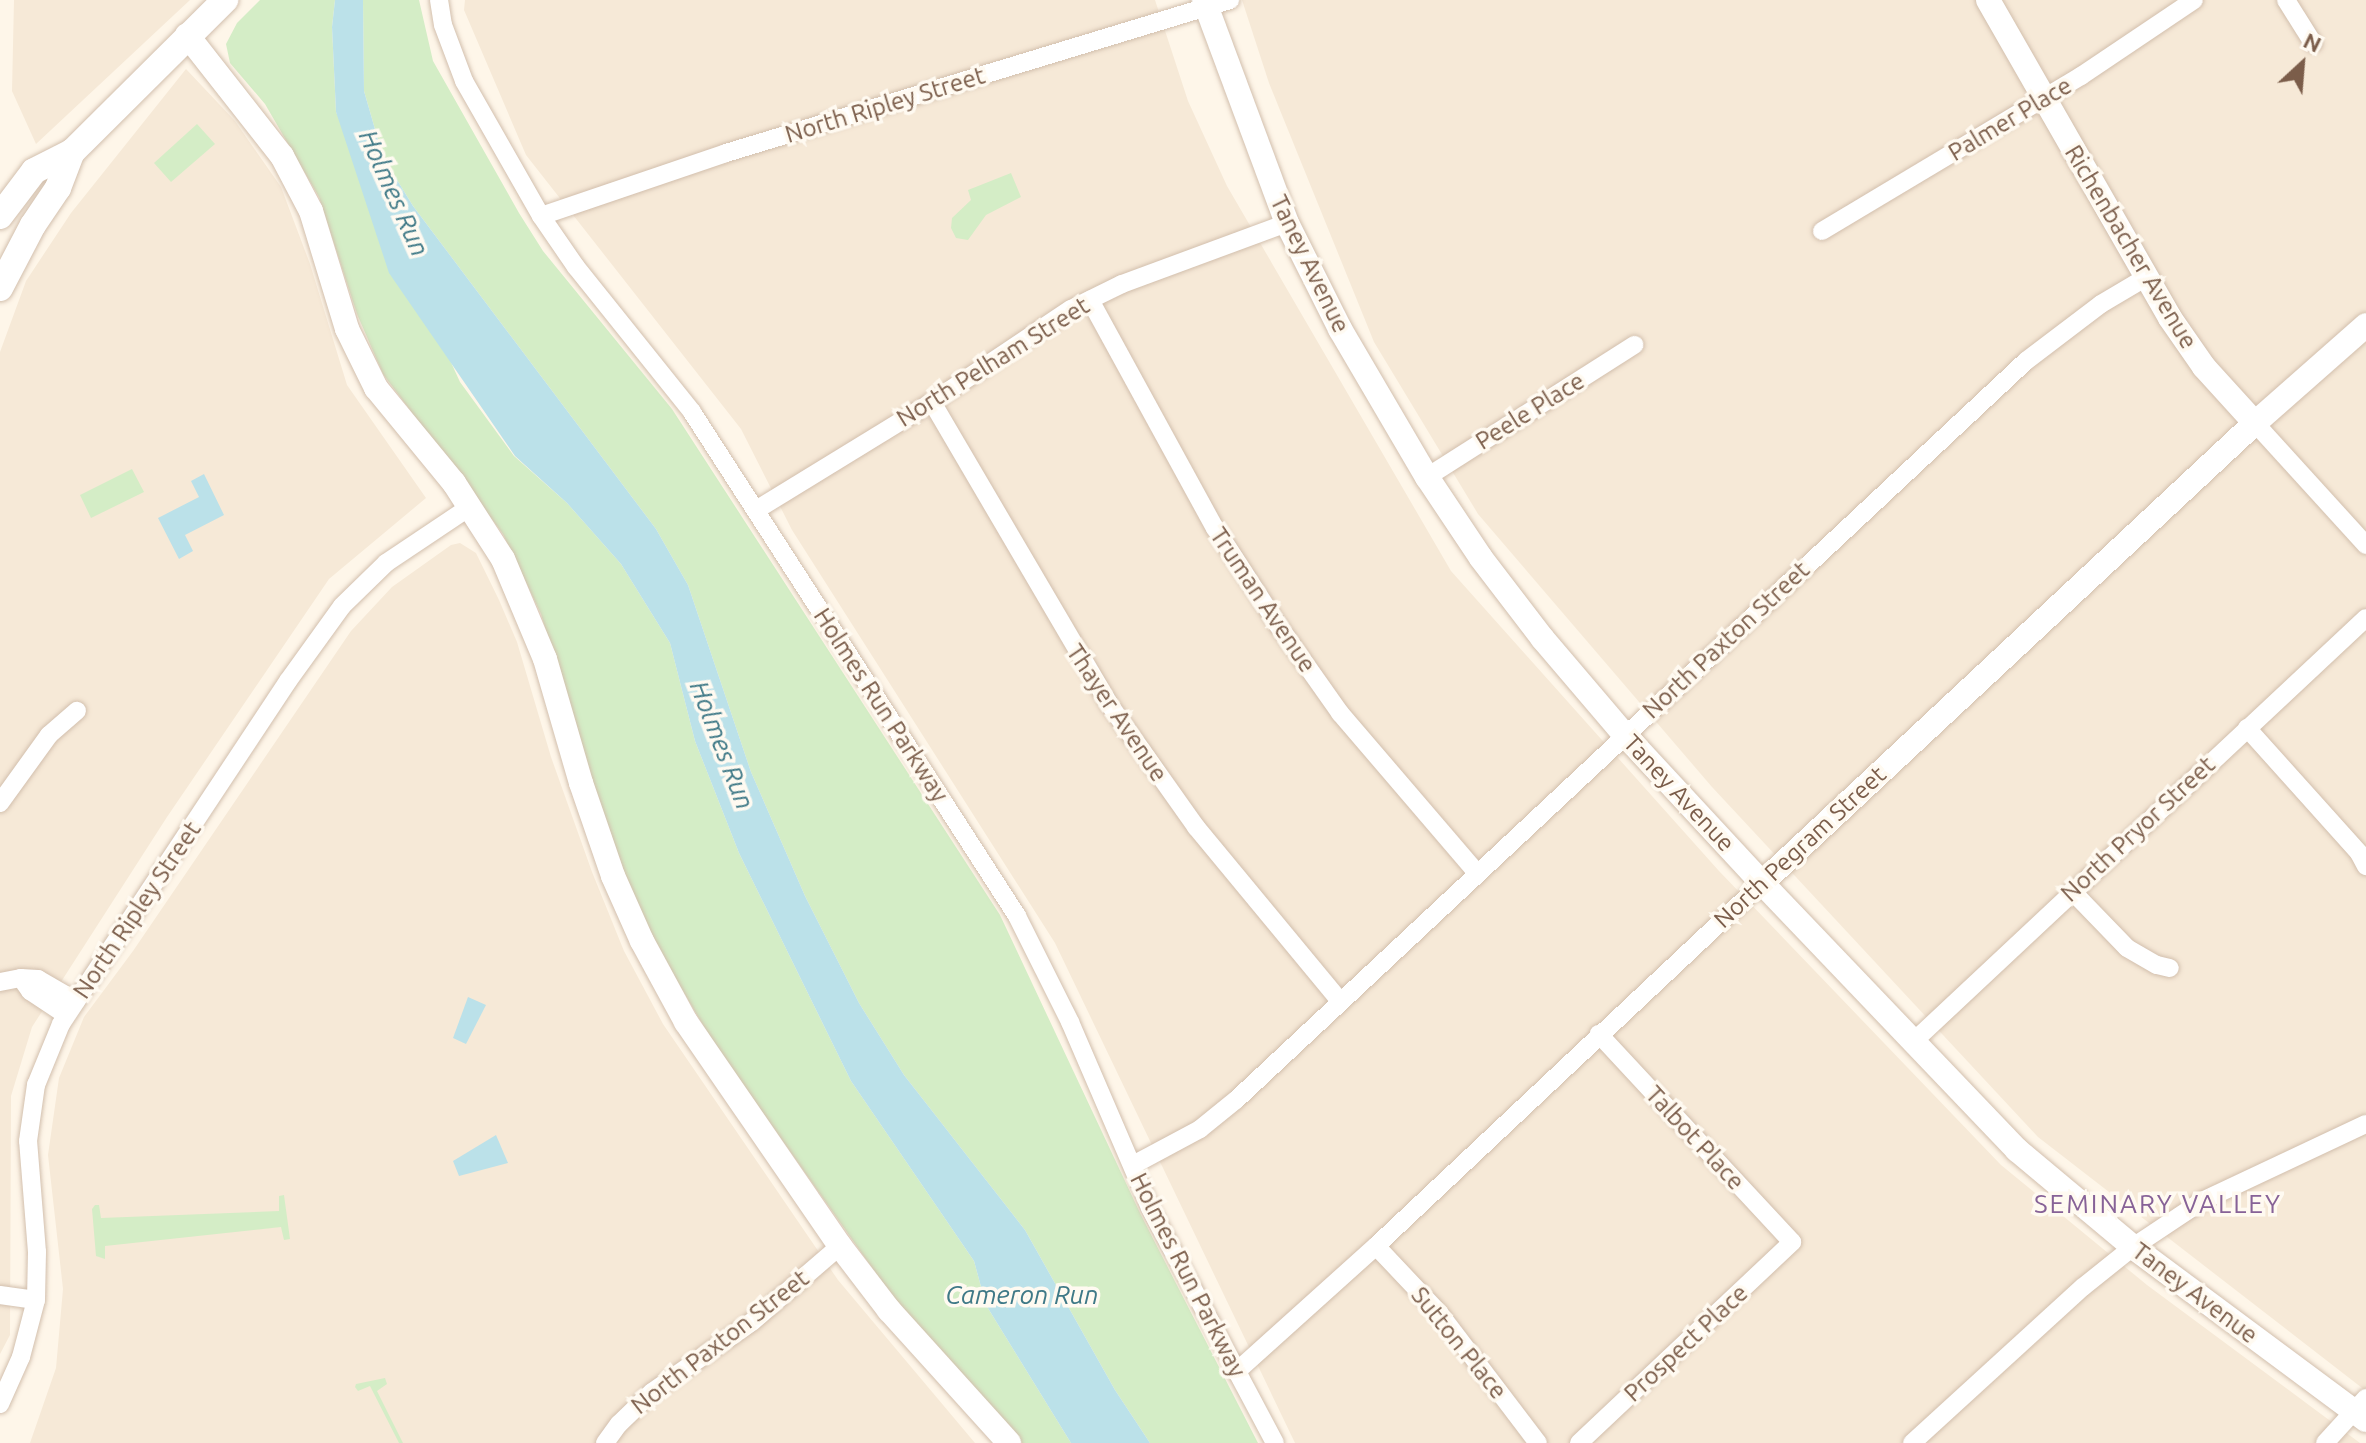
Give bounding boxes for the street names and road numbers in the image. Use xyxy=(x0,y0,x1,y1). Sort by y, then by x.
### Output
street label: North Ripley Street xyxy=(782,61,988,149)
street label: Palmer Place xyxy=(1943,71,2077,167)
street label: Richenbacher Avenue xyxy=(2059,140,2203,354)
street label: Taney Avenue xyxy=(1264,190,1356,338)
street label: North Pelham Street xyxy=(891,291,1095,433)
street label: Peele Place xyxy=(1470,366,1590,456)
street label: Truman Avenue xyxy=(1204,522,1322,678)
street label: North Paxton Street xyxy=(1637,555,1815,725)
street label: Holmes Run Parkway xyxy=(808,603,954,807)
street label: Thayer Avenue xyxy=(1060,639,1174,787)
street label: Taney Avenue xyxy=(1617,728,1741,858)
street label: North Pryor Street xyxy=(2055,750,2221,908)
street label: North Pegram Street xyxy=(1708,760,1892,934)
street label: North Ripley Street xyxy=(67,816,207,1004)
street label: Talbot Place xyxy=(1640,1080,1750,1196)
street label: Holmes Run Parkway xyxy=(1124,1168,1252,1382)
street label: Taney Avenue xyxy=(2127,1236,2263,1350)
street label: North Paxton Street xyxy=(626,1264,814,1420)
street label: Prospect Place xyxy=(1618,1278,1754,1408)
street label: Sutton Place xyxy=(1405,1281,1513,1405)

